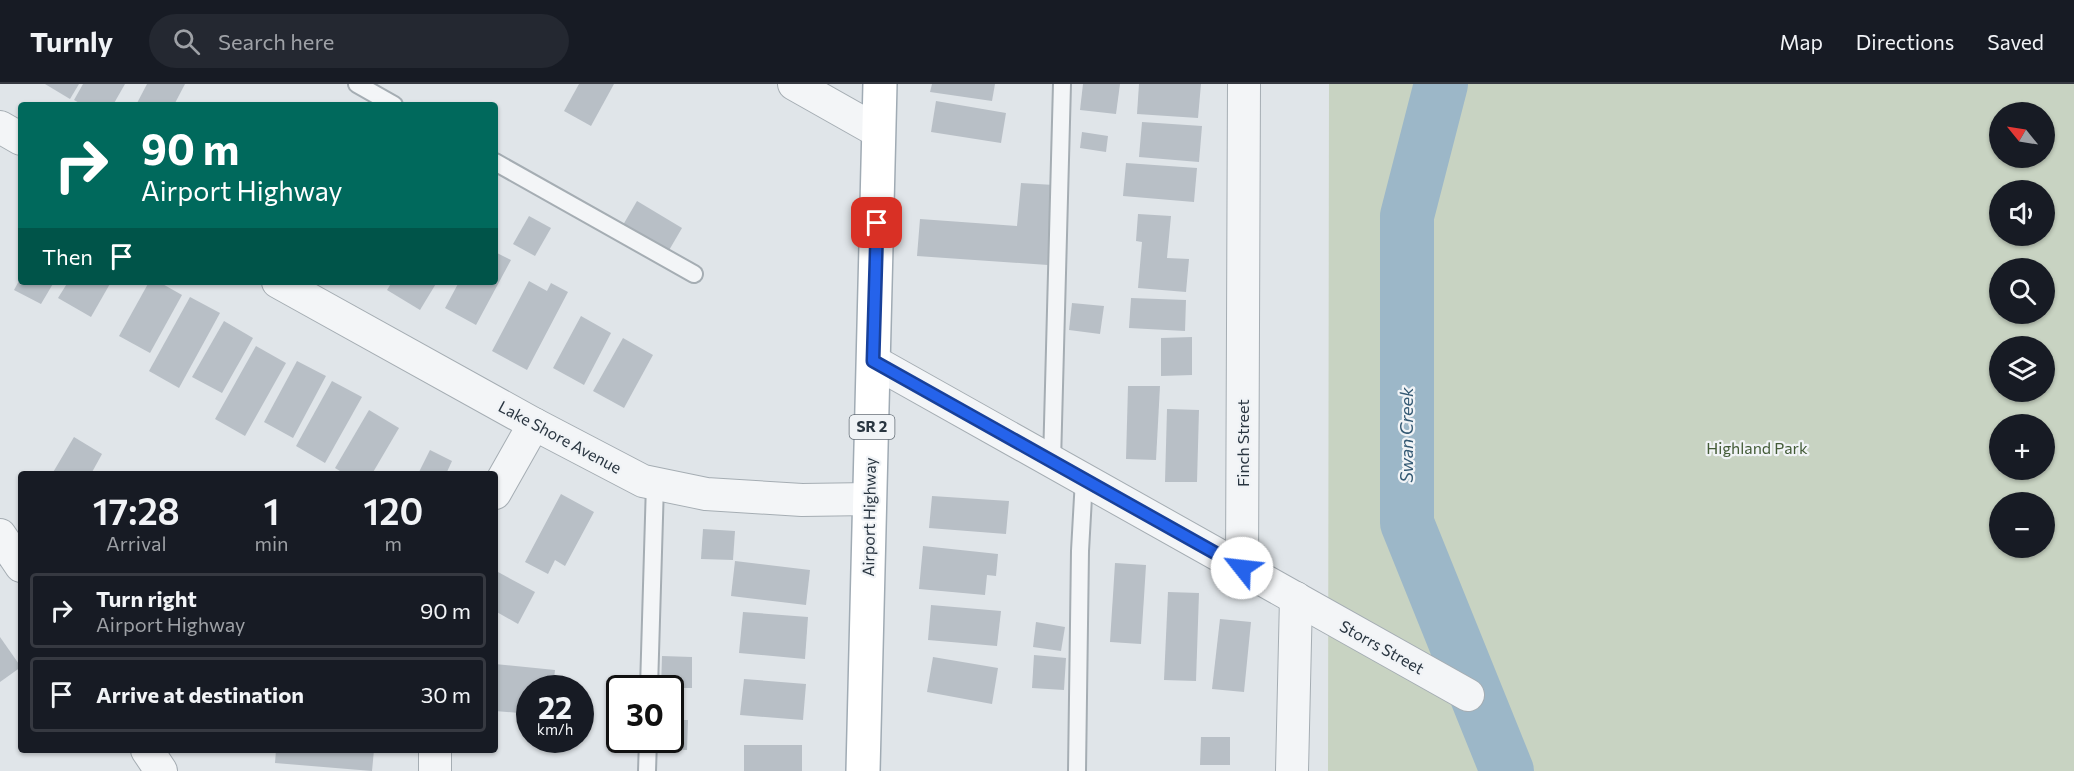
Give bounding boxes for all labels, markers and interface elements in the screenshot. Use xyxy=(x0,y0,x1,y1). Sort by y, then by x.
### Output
search box xyxy=(149,14,569,68)
text: Turnly xyxy=(30,24,113,58)
icon: search xyxy=(170,25,203,58)
text: Search here xyxy=(218,28,334,55)
text: Map xyxy=(1780,29,1823,54)
text: Directions xyxy=(1856,29,1954,54)
text: Saved xyxy=(1987,29,2044,54)
north arrow xyxy=(1989,102,2055,168)
map controls xyxy=(1989,102,2055,558)
text: 90 m xyxy=(141,122,240,174)
icon: right xyxy=(42,126,120,204)
text: Airport Highway xyxy=(141,174,343,207)
button: sound xyxy=(1989,180,2055,246)
pin xyxy=(851,197,902,248)
icon: arrive xyxy=(860,206,893,239)
icon: arrive xyxy=(105,240,138,273)
text: Then xyxy=(42,243,93,270)
button: search xyxy=(1989,258,2055,324)
button: layers xyxy=(1989,336,2055,402)
water label: Swan Creek xyxy=(1395,386,1417,483)
street label: Lake Shore Avenue xyxy=(496,396,625,477)
street label: Finch Street xyxy=(1233,399,1252,487)
button: + xyxy=(1989,414,2055,480)
road number: SR 2 xyxy=(850,415,894,439)
park label: Highland Park xyxy=(1706,438,1808,457)
street label: Airport Highway xyxy=(858,457,879,577)
text: 17:28 xyxy=(93,488,180,532)
text: 1 xyxy=(264,488,280,532)
text: 120 xyxy=(363,488,423,532)
button: − xyxy=(1989,492,2055,558)
text: Arrival xyxy=(106,531,167,555)
text: min xyxy=(255,531,289,555)
text: m xyxy=(385,531,402,555)
position arrow xyxy=(1210,536,1274,600)
text: Turn right xyxy=(96,585,197,612)
icon: right xyxy=(45,594,78,627)
text: 90 m xyxy=(420,597,471,624)
text: Airport Highway xyxy=(96,612,245,636)
street label: Storrs Street xyxy=(1337,616,1428,678)
speed limit sign: 30 xyxy=(606,675,684,753)
icon: arrive xyxy=(45,678,78,711)
text: Arrive at destination xyxy=(96,681,304,708)
text: 30 m xyxy=(421,681,471,708)
text: 22 xyxy=(538,688,572,725)
text: km/h xyxy=(537,720,573,738)

